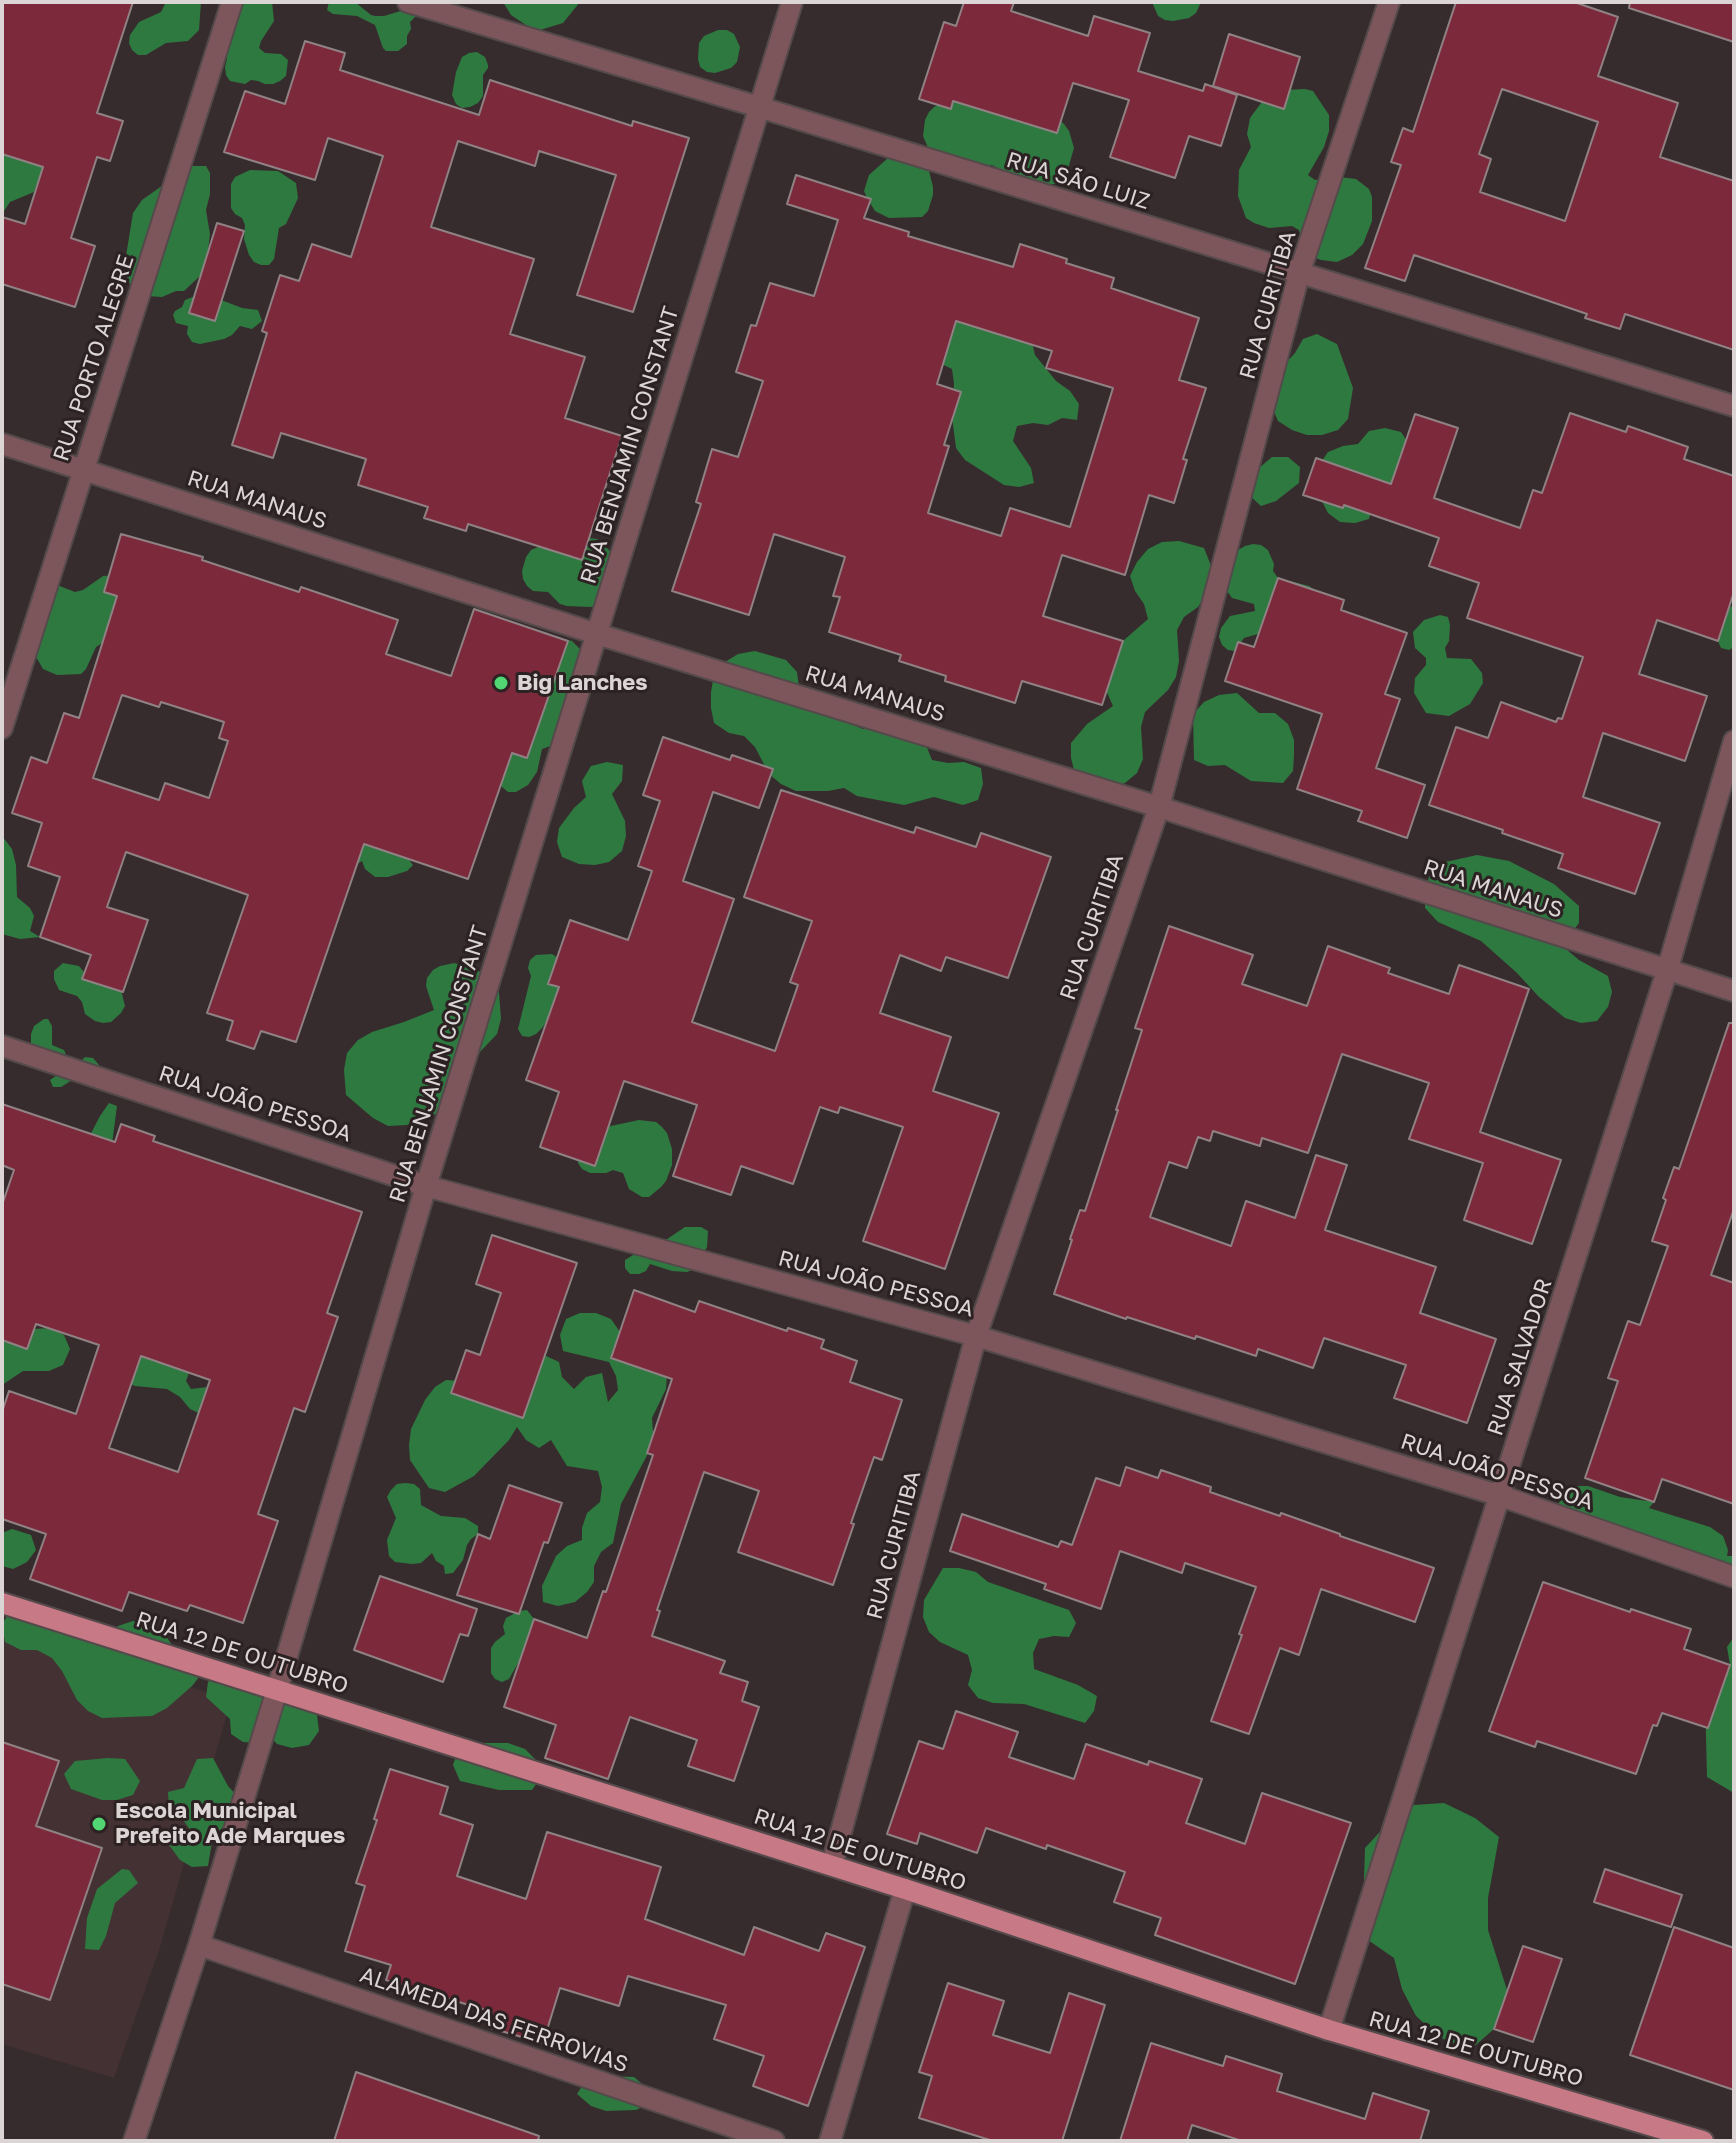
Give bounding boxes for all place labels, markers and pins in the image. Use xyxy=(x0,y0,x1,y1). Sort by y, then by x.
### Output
place label: Big Lanches xyxy=(517,670,648,696)
marker: Big Lanches xyxy=(492,674,510,692)
place label: Escola Municipal Prefeito Ade Marques xyxy=(115,1798,345,1850)
marker: Escola Municipal Prefeito Ade Marques xyxy=(90,1815,108,1833)

